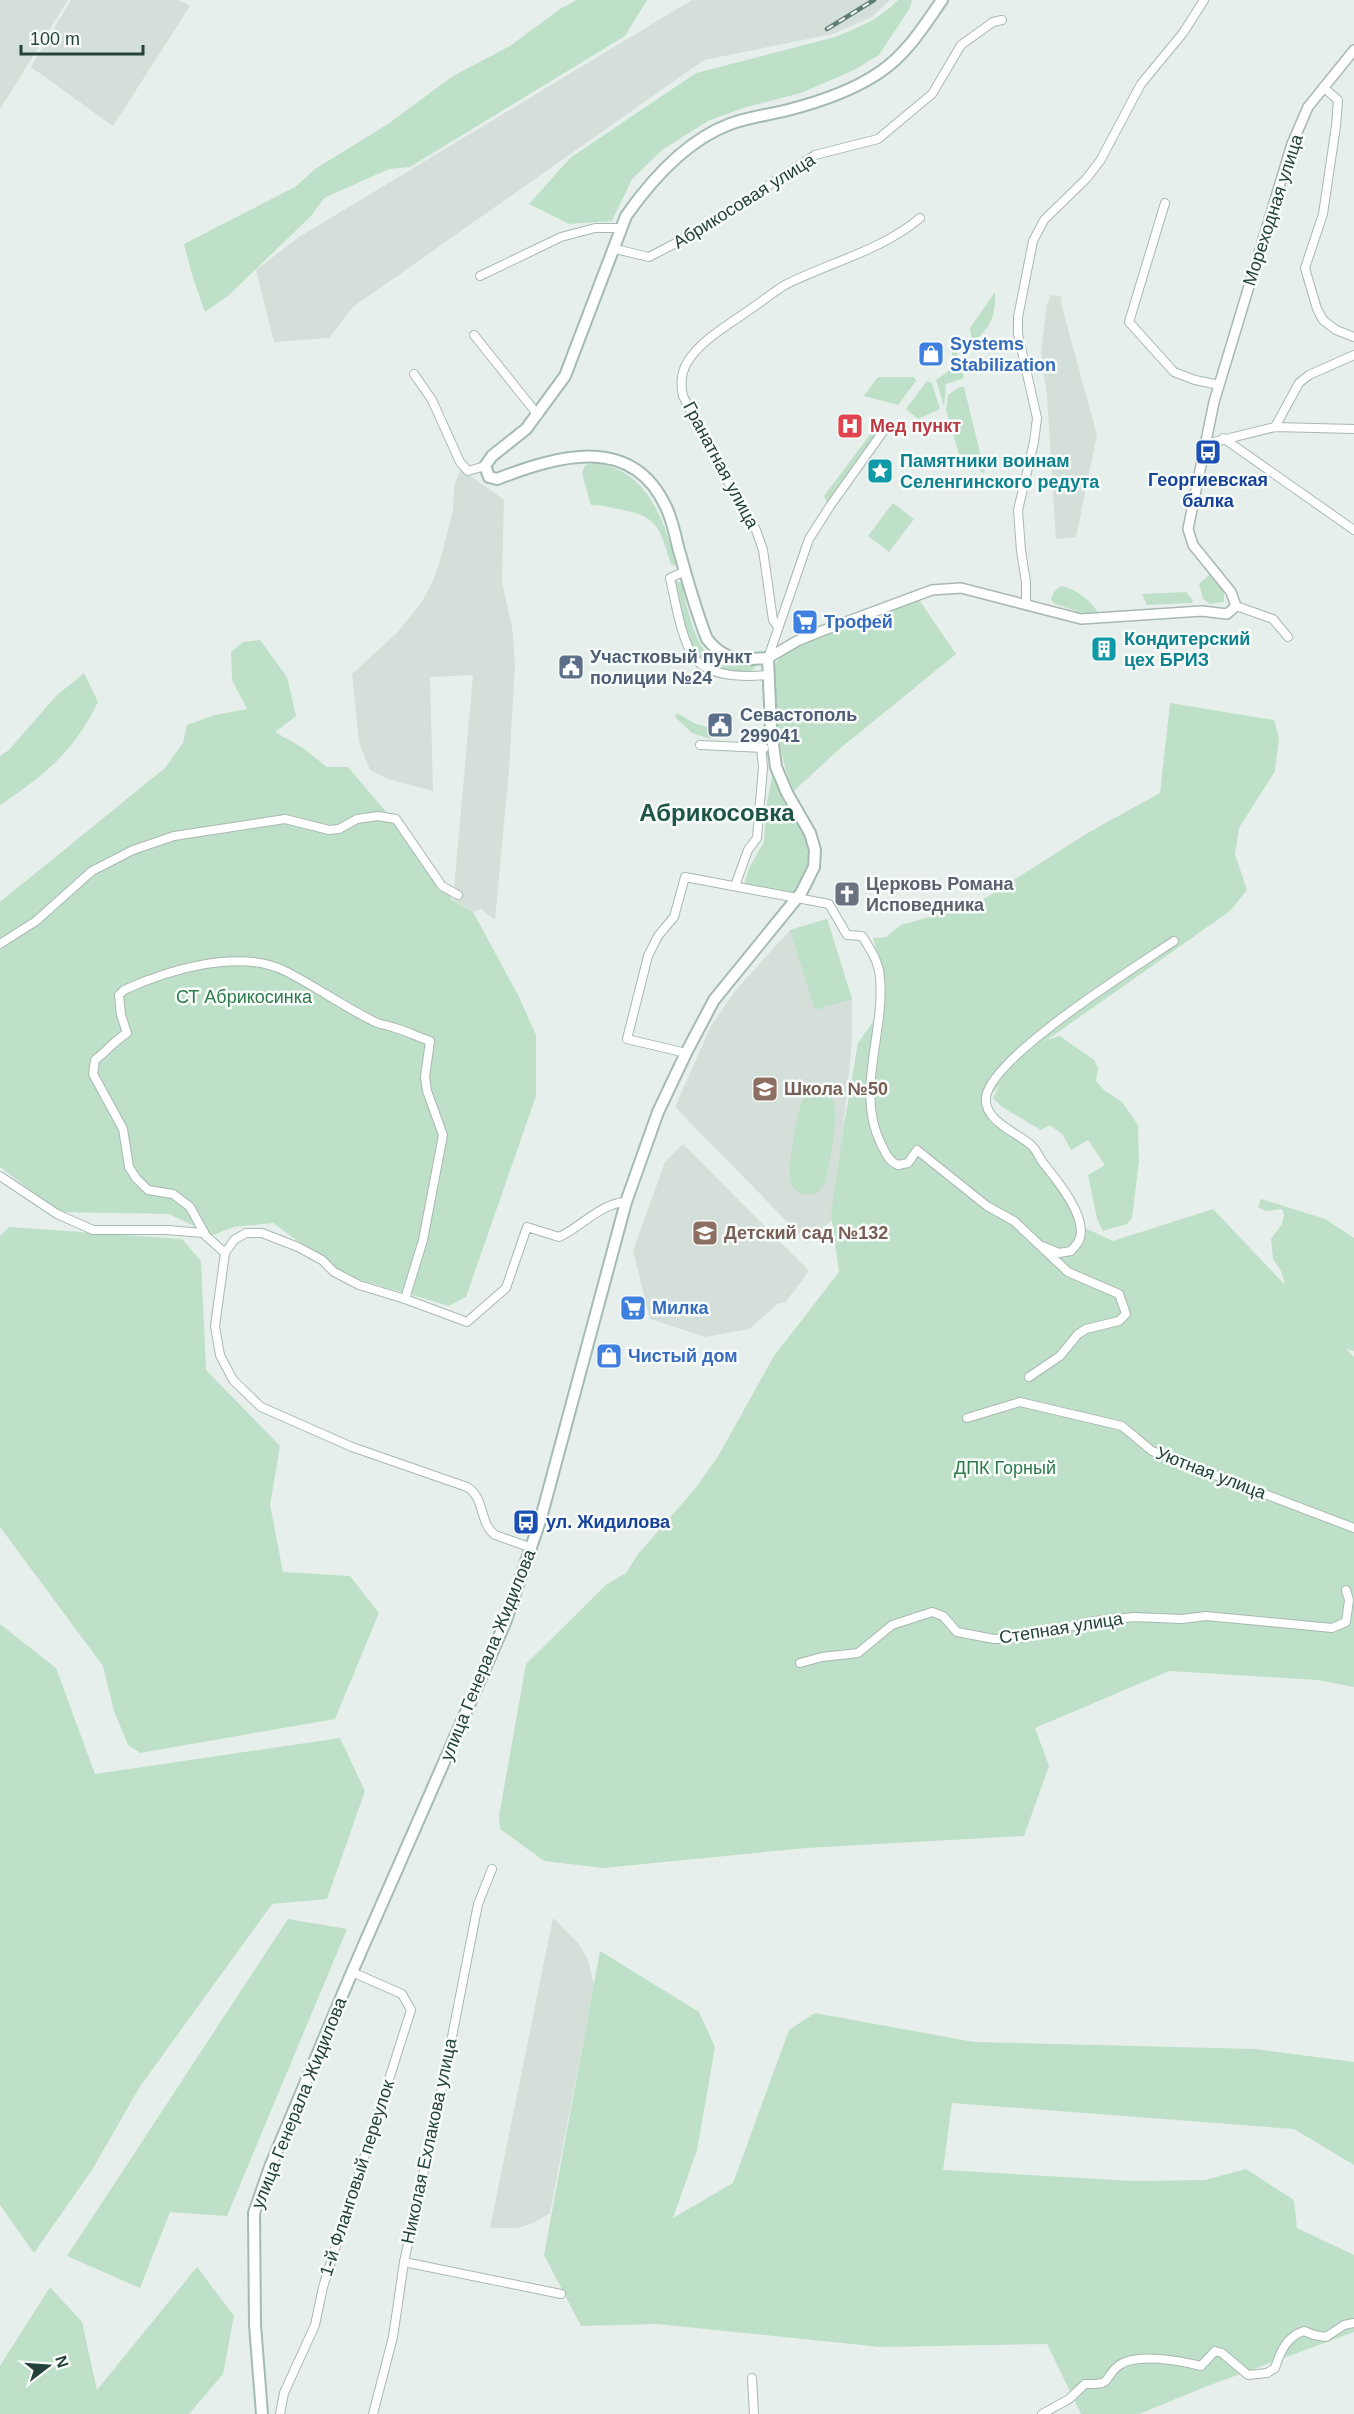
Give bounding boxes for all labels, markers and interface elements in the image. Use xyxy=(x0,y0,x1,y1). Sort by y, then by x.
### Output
scale bar xyxy=(21,18,142,56)
text: 100 m xyxy=(30,29,80,49)
street label: Мореходная улица xyxy=(1239,131,1307,288)
street label: Абрикосовая улица xyxy=(669,149,819,253)
place label: Systems Stabilization xyxy=(950,334,1056,375)
shop icon: Systems Stabilization xyxy=(916,339,946,369)
street label: Гранатная улица xyxy=(679,398,763,533)
hospital icon: Мед пункт xyxy=(835,411,865,441)
place label: Мед пункт xyxy=(870,416,961,436)
bus stop icon: Георгиевская балка xyxy=(1193,437,1223,467)
place label: Памятники воинам Селенгинского редута xyxy=(900,451,1100,492)
place icon: Памятники воинам Селенгинского редута xyxy=(865,456,895,486)
place label: Георгиевская балка xyxy=(1148,470,1268,511)
supermarket icon: Трофей xyxy=(790,607,820,637)
place label: Трофей xyxy=(824,612,893,632)
place label: Кондитерский цех БРИЗ xyxy=(1124,629,1250,670)
building icon: Кондитерский цех БРИЗ xyxy=(1089,634,1119,664)
place label: Участковый пункт полиции №24 xyxy=(590,647,753,688)
public building icon: Участковый пункт полиции №24 xyxy=(556,652,586,682)
place label: Севастополь 299041 xyxy=(740,705,857,746)
public building icon: Севастополь 299041 xyxy=(705,710,735,740)
district label: Абрикосовка xyxy=(639,799,795,826)
place label: Церковь Романа Исповедника xyxy=(866,874,1015,915)
church icon: Церковь Романа Исповедника xyxy=(832,879,862,909)
park label: СТ Абрикосинка xyxy=(176,987,313,1007)
school or university icon: Школа №50 xyxy=(750,1074,780,1104)
place label: Школа №50 xyxy=(784,1079,888,1099)
school or university icon: Детский сад №132 xyxy=(690,1218,720,1248)
place label: Детский сад №132 xyxy=(724,1223,888,1243)
supermarket icon: Милка xyxy=(618,1293,648,1323)
place label: Милка xyxy=(652,1298,710,1318)
shop icon: Чистый дом xyxy=(594,1341,624,1371)
place label: Чистый дом xyxy=(628,1346,737,1366)
street label: Уютная улица xyxy=(1153,1443,1270,1504)
park label: ДПК Горный xyxy=(954,1458,1056,1478)
bus stop icon: ул. Жидилова xyxy=(511,1507,541,1537)
place label: ул. Жидилова xyxy=(546,1512,671,1532)
street label: улица Генерала Жидилова xyxy=(436,1546,540,1763)
street label: Степная улица xyxy=(998,1608,1125,1648)
street label: улица Генерала Жидилова xyxy=(247,1994,351,2211)
street label: Николая Ехлакова улица xyxy=(397,2036,461,2246)
street label: 1-й Фланговый переулок xyxy=(316,2077,398,2279)
north arrow xyxy=(18,2336,78,2396)
text: N xyxy=(52,2354,72,2370)

